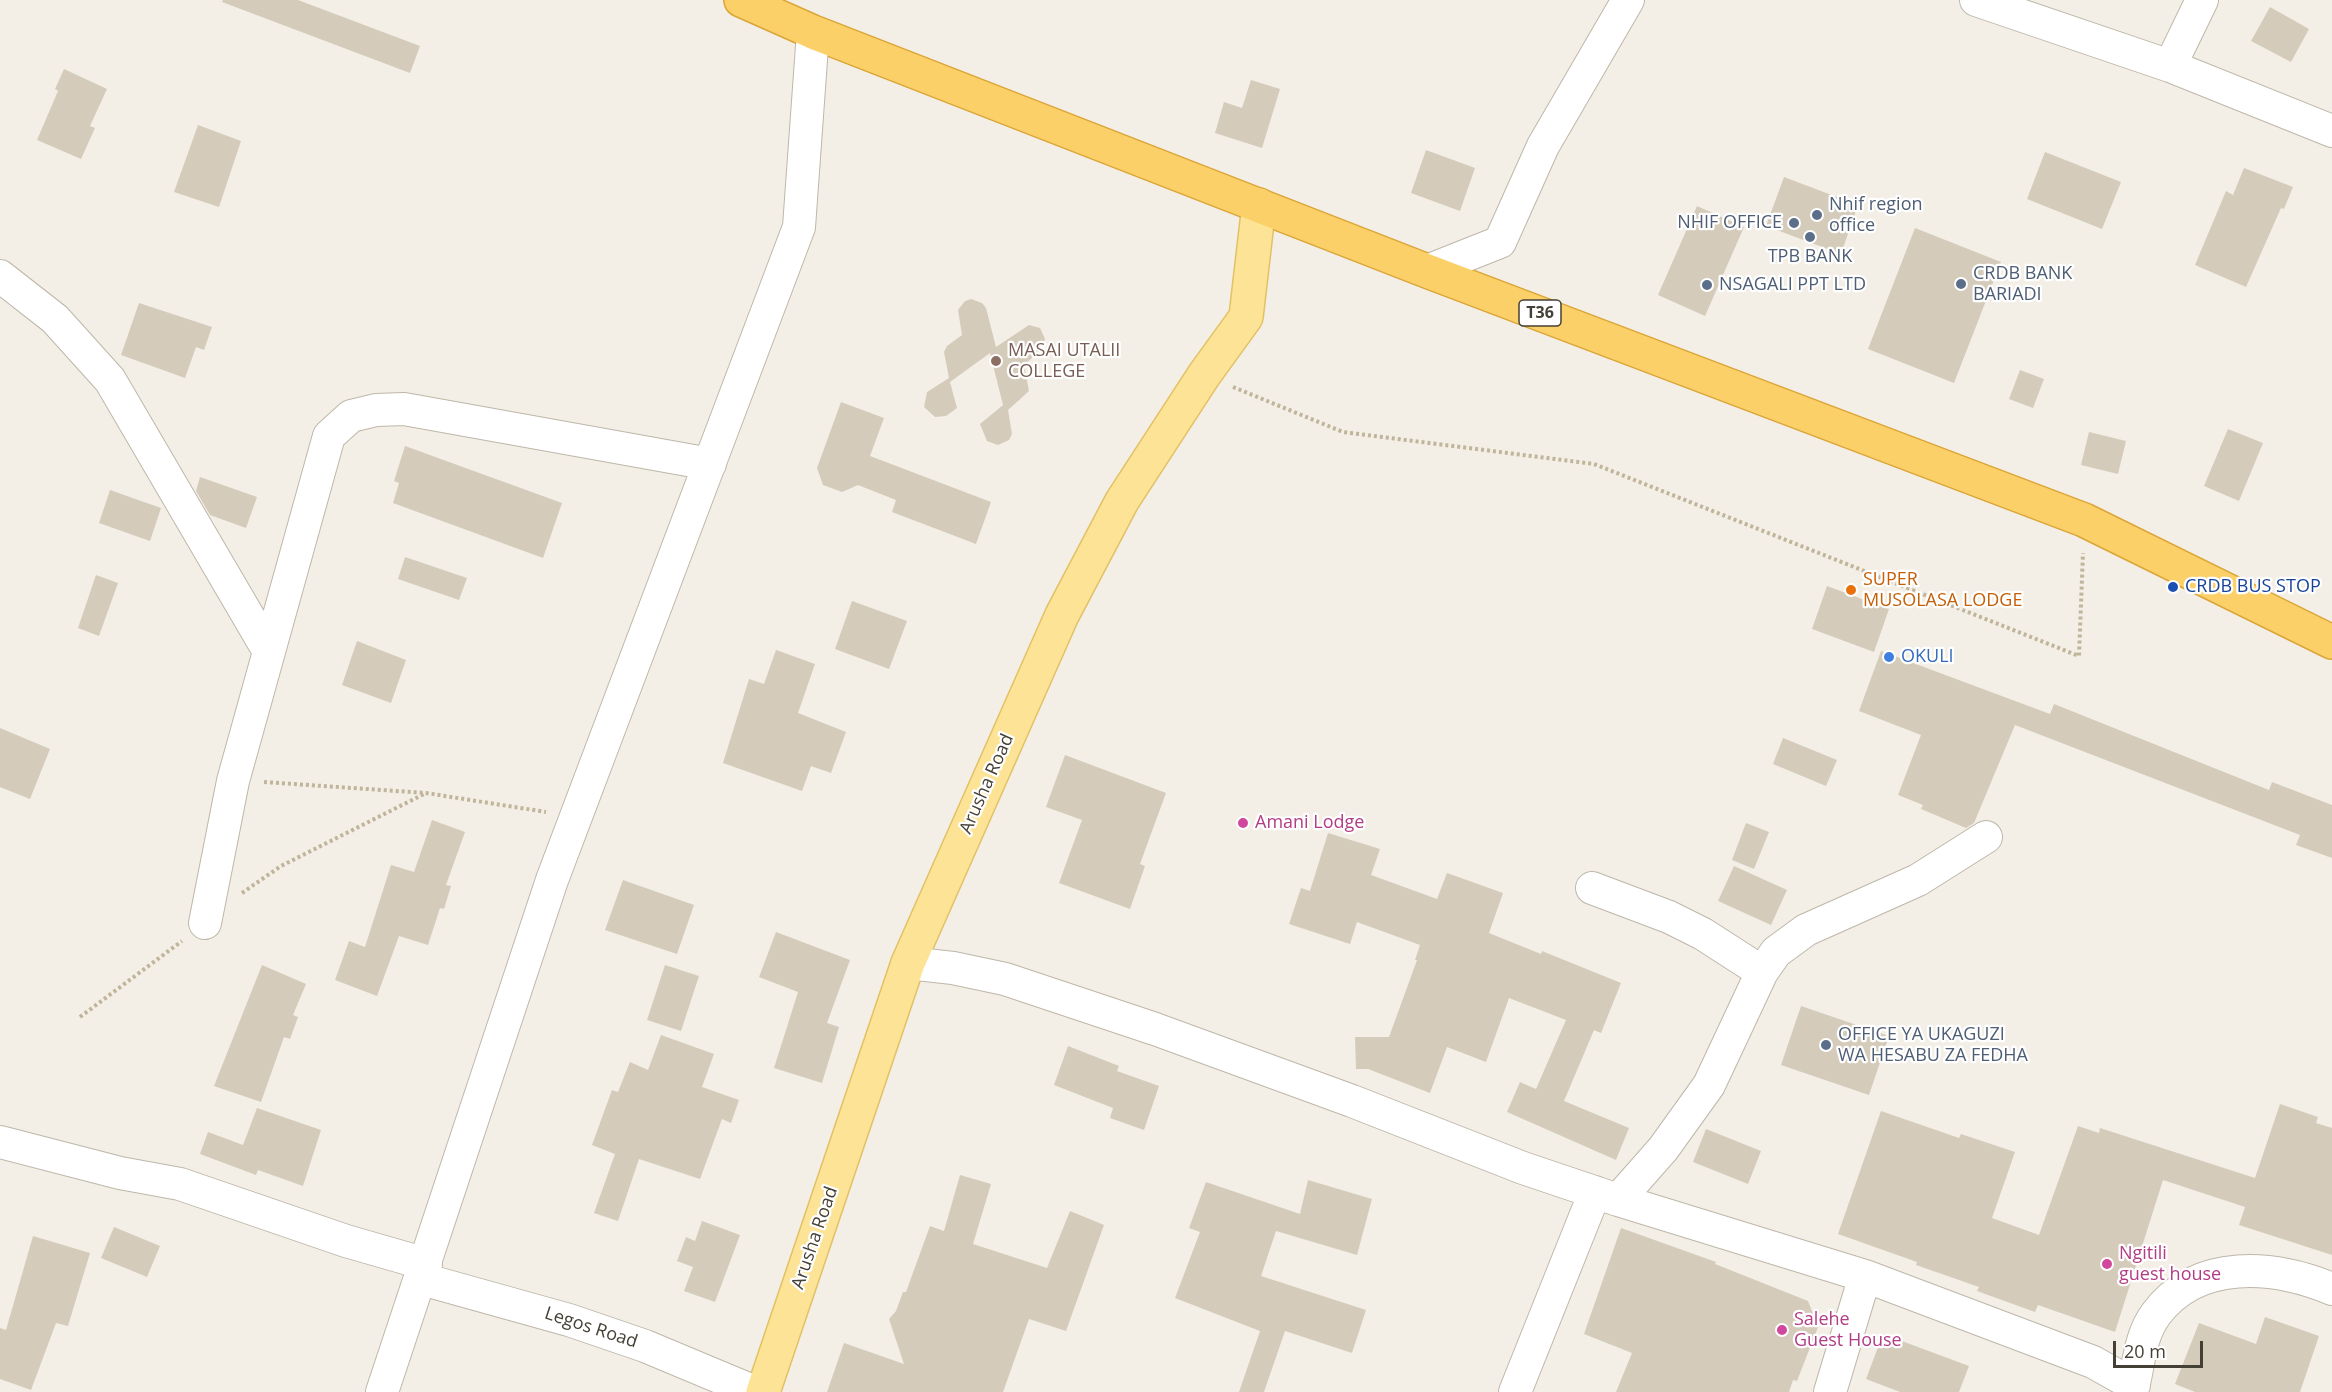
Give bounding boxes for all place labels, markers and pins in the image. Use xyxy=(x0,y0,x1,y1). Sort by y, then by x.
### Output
place label: Nhif region office xyxy=(1829,194,1923,236)
marker: Nhif region office xyxy=(1810,208,1824,222)
place label: NHIF OFFICE xyxy=(1677,212,1782,234)
marker: NHIF OFFICE xyxy=(1787,216,1801,230)
marker: TPB BANK xyxy=(1803,230,1817,244)
place label: TPB BANK xyxy=(1768,246,1852,268)
place label: CRDB BANK BARIADI xyxy=(1973,263,2072,306)
place label: NSAGALI PPT LTD xyxy=(1719,274,1866,296)
marker: CRDB BANK BARIADI xyxy=(1954,277,1968,291)
marker: NSAGALI PPT LTD xyxy=(1700,278,1714,292)
place label: MASAI UTALII COLLEGE xyxy=(1008,340,1120,382)
marker: MASAI UTALII COLLEGE xyxy=(989,354,1003,368)
place label: SUPER MUSOLASA LODGE xyxy=(1863,569,2022,612)
place label: CRDB BUS STOP xyxy=(2185,576,2321,598)
marker: CRDB BUS STOP xyxy=(2166,580,2180,594)
marker: SUPER MUSOLASA LODGE xyxy=(1844,583,1858,597)
place label: OKULI xyxy=(1901,646,1954,668)
marker: OKULI xyxy=(1882,650,1896,664)
place label: Amani Lodge xyxy=(1255,812,1364,834)
marker: Amani Lodge xyxy=(1236,816,1250,830)
place label: OFFICE YA UKAGUZI WA HESABU ZA FEDHA xyxy=(1838,1024,2028,1066)
marker: OFFICE YA UKAGUZI WA HESABU ZA FEDHA xyxy=(1819,1038,1833,1052)
place label: Ngitili guest house xyxy=(2119,1243,2221,1286)
marker: Ngitili guest house xyxy=(2100,1257,2114,1271)
place label: Salehe Guest House xyxy=(1794,1309,1902,1352)
marker: Salehe Guest House xyxy=(1775,1323,1789,1337)

